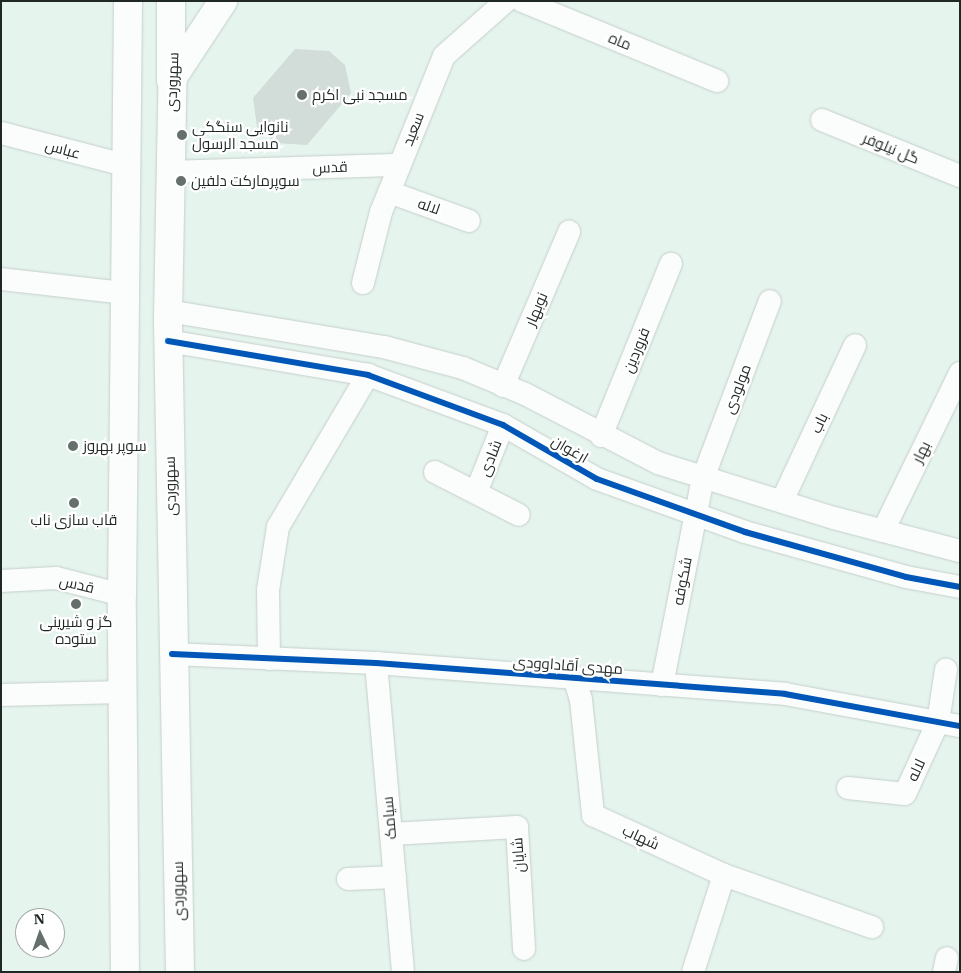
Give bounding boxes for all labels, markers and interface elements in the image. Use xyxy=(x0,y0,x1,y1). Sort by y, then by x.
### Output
street label: ماه xyxy=(606,28,634,54)
street label: سهروردی xyxy=(162,52,182,112)
place label: مسجد نبی اکرم xyxy=(312,86,408,104)
marker: مسجد نبی اکرم xyxy=(296,89,308,101)
street label: سعید xyxy=(398,110,428,148)
place label: نانوایی سنگکی مسجد الرسول xyxy=(192,117,288,152)
marker: نانوایی سنگکی مسجد الرسول xyxy=(176,129,188,141)
street label: گل نیلوفر xyxy=(860,129,922,167)
street label: عباس xyxy=(43,136,83,162)
street label: قدس xyxy=(312,157,348,177)
place label: سوپرمارکت دلفین xyxy=(191,172,300,190)
marker: سوپرمارکت دلفین xyxy=(175,175,187,187)
street label: لاله xyxy=(415,194,443,218)
street label: نوبهار xyxy=(521,289,551,329)
street label: فروردین xyxy=(619,325,653,375)
street label: مولودی xyxy=(719,362,755,416)
street label: باب xyxy=(807,410,831,436)
street label: ارغوان xyxy=(548,431,592,467)
place label: سوپر بهروز xyxy=(83,437,147,455)
street label: شادی xyxy=(475,437,505,479)
street label: بهار xyxy=(908,438,934,466)
marker: سوپر بهروز xyxy=(67,440,79,452)
street label: سهروردی xyxy=(160,456,180,516)
marker: قاب سازی ناب xyxy=(68,497,80,509)
place label: قاب سازی ناب xyxy=(31,511,117,529)
street label: شکوفه xyxy=(669,555,695,607)
street label: قدس xyxy=(58,571,96,597)
marker: گز و شیرینی ستوده xyxy=(70,598,82,610)
place label: گز و شیرینی ستوده xyxy=(40,612,112,647)
street label: مهدی آقاداوودی xyxy=(512,652,624,678)
street label: لاله xyxy=(903,756,929,784)
street label: سیامک xyxy=(378,796,400,840)
street label: شهاب xyxy=(620,821,662,853)
street label: شایان xyxy=(508,837,528,873)
street label: سهروردی xyxy=(168,861,188,921)
north arrow xyxy=(15,908,65,958)
text: N xyxy=(33,910,45,928)

